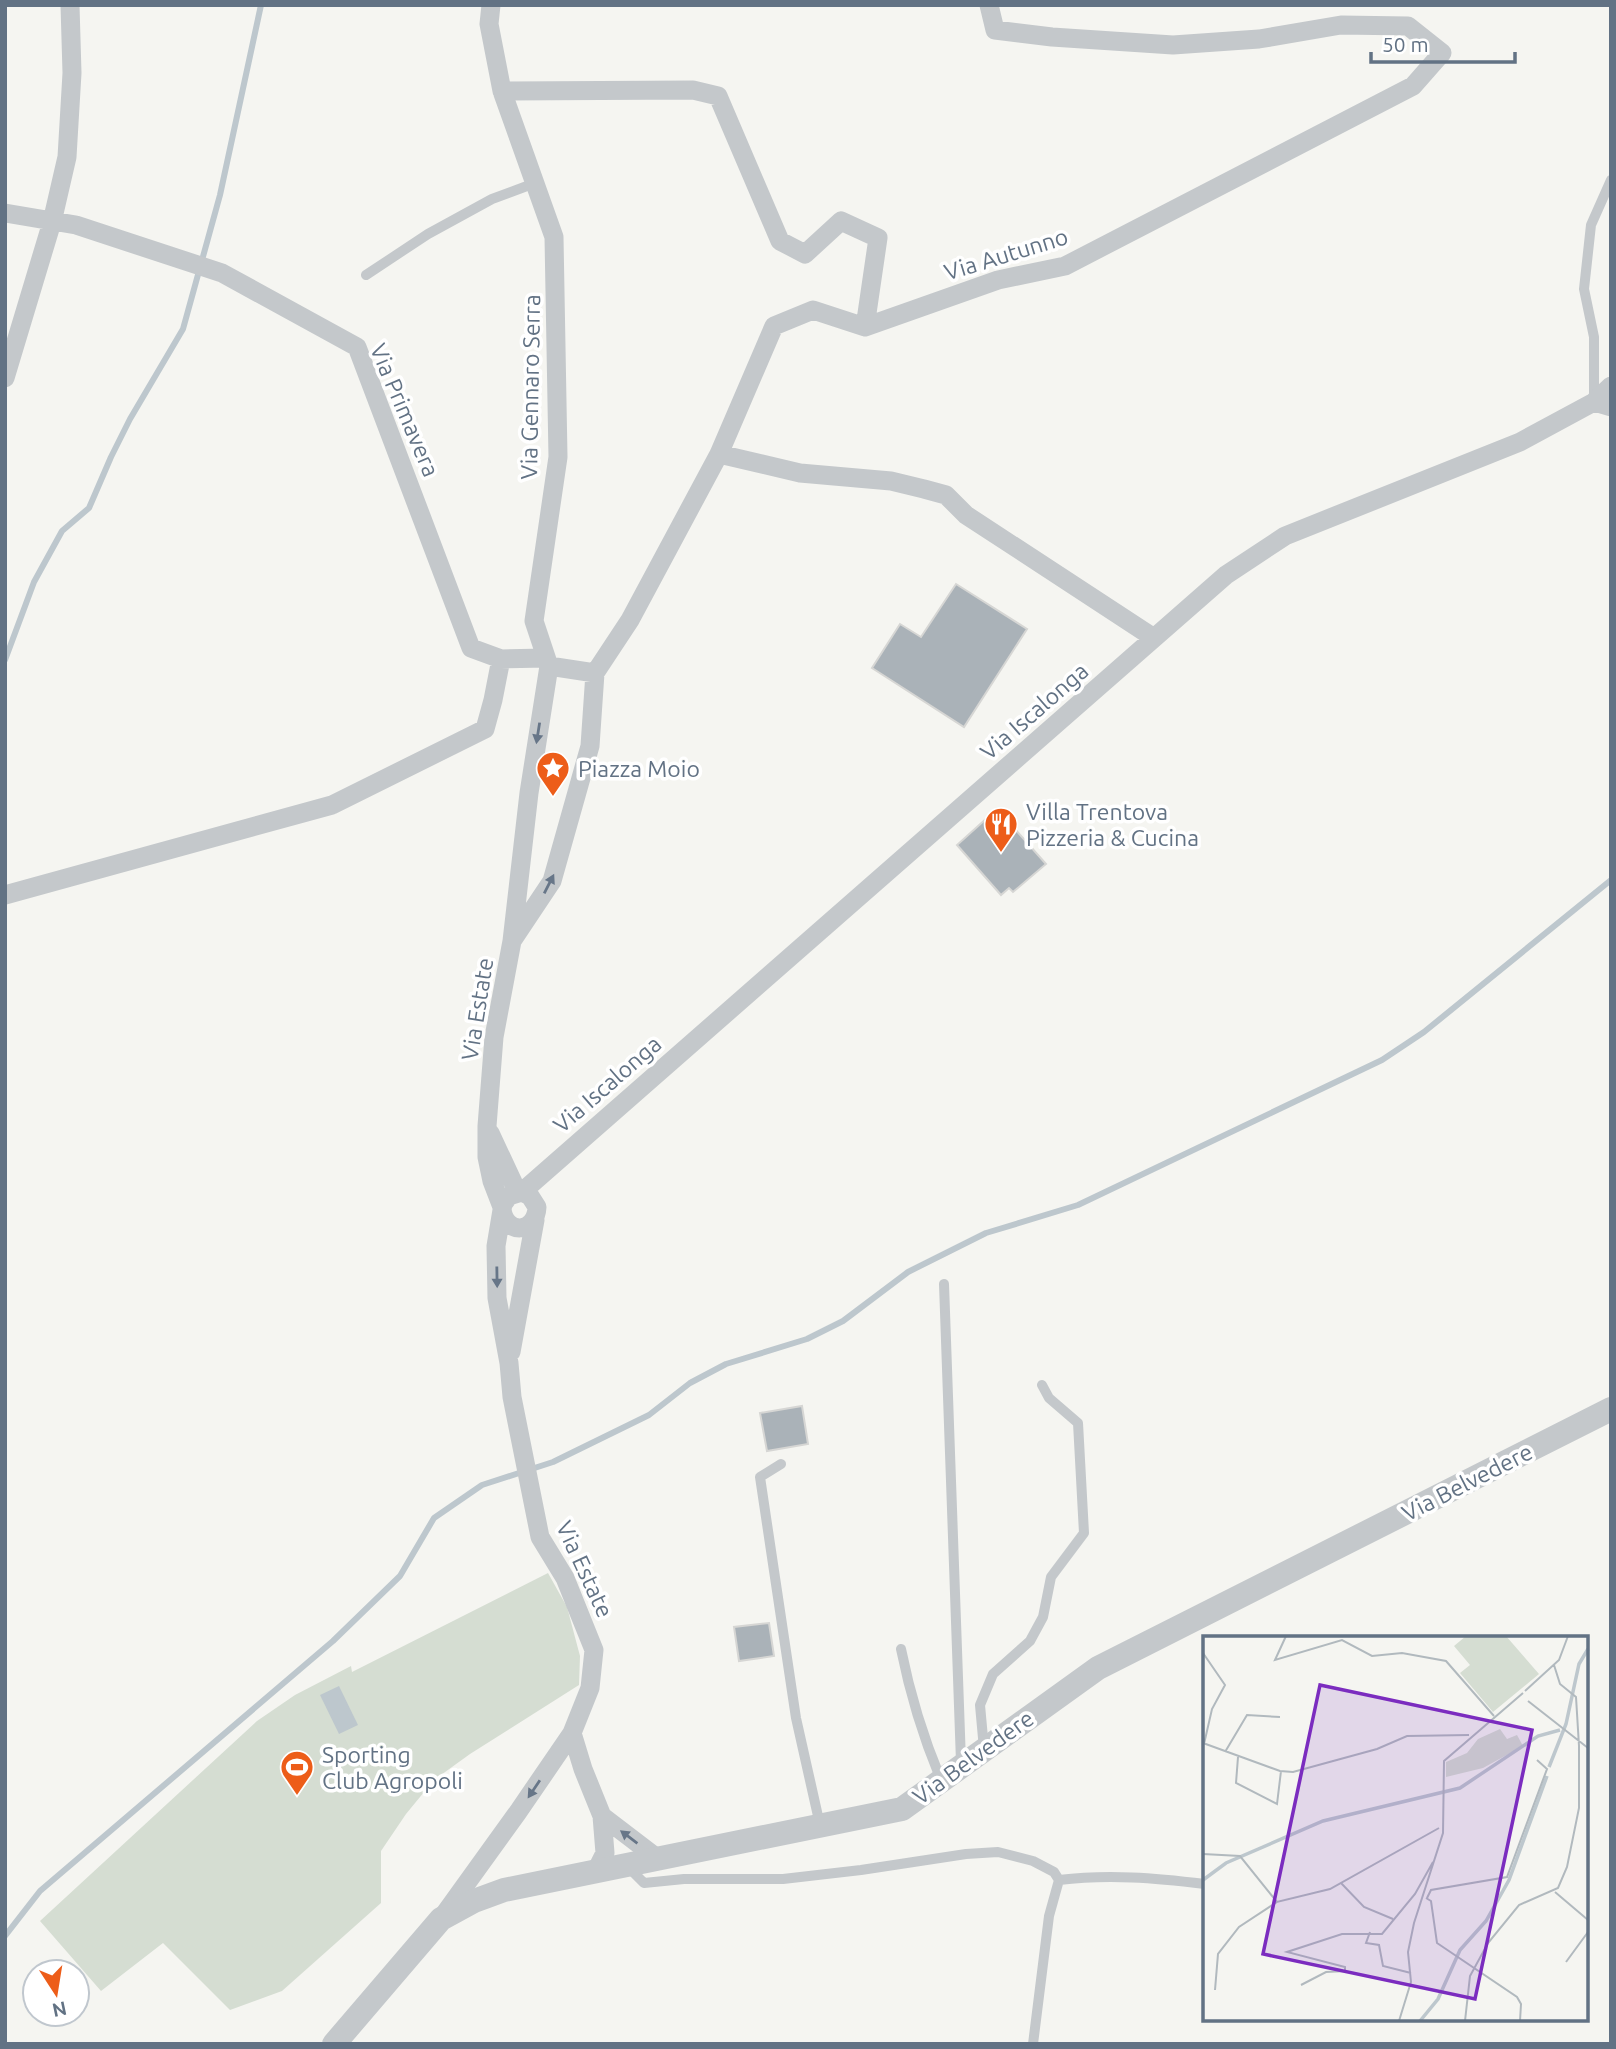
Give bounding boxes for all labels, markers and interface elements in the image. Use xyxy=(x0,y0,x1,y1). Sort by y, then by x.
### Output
scale bar xyxy=(1371,21,1514,65)
text: 50 m xyxy=(1382,32,1429,56)
street label: Via Autunno xyxy=(941,223,1071,285)
street label: Via Gennaro Serra xyxy=(516,294,544,480)
street label: Via Primavera xyxy=(366,340,444,480)
street label: Via Iscalonga xyxy=(975,658,1093,764)
one-way arrow xyxy=(533,722,544,744)
place icon: Piazza Moio xyxy=(534,749,572,798)
place label: Piazza Moio xyxy=(578,756,700,781)
place label: Villa Trentova Pizzeria & Cucina xyxy=(1026,799,1199,850)
restaurant icon: Villa Trentova Pizzeria & Cucina xyxy=(982,805,1020,854)
one-way arrow xyxy=(543,874,554,894)
street label: Via Estate xyxy=(457,956,497,1062)
street label: Via Iscalonga xyxy=(548,1031,666,1137)
one-way arrow xyxy=(491,1266,502,1288)
street label: Via Belvedere xyxy=(1398,1438,1536,1526)
street label: Via Estate xyxy=(552,1517,618,1621)
inset map xyxy=(1203,1636,1588,2021)
street label: Via Belvedere xyxy=(908,1705,1038,1809)
place label: Sporting Club Agropoli xyxy=(322,1742,463,1793)
sports icon: Sporting Club Agropoli xyxy=(278,1748,316,1797)
one-way arrow xyxy=(527,1780,541,1798)
one-way arrow xyxy=(621,1830,639,1845)
north arrow xyxy=(21,1958,91,2028)
text: N xyxy=(50,1997,69,2022)

